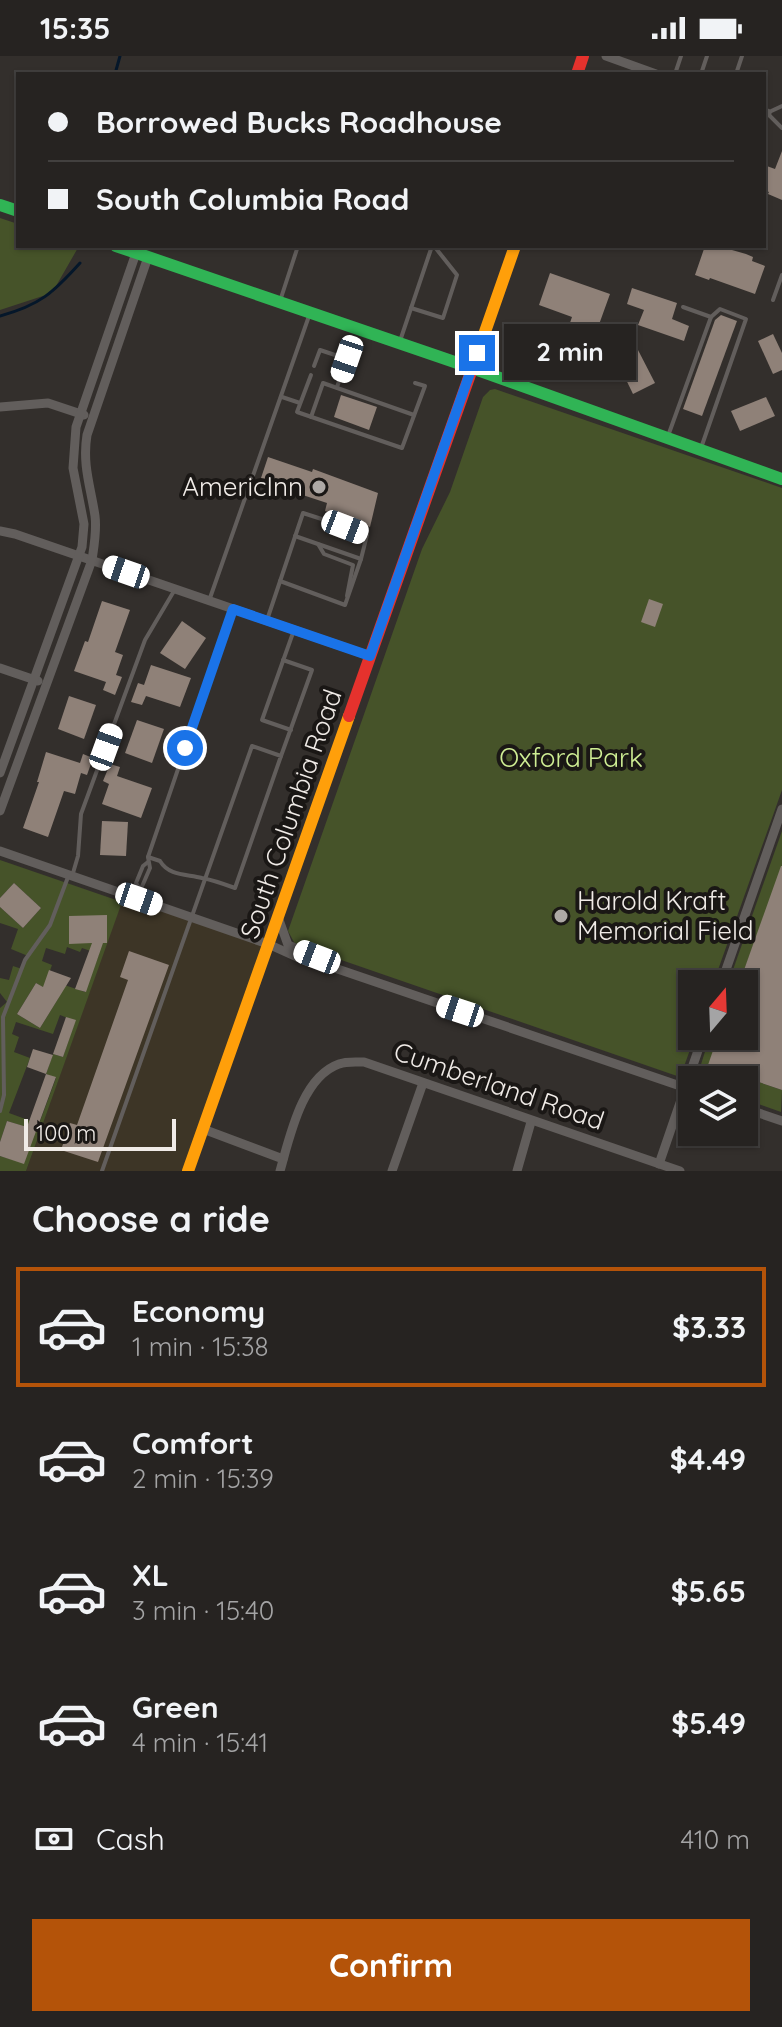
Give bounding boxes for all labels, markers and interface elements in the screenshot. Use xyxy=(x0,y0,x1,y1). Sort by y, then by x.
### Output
text: 15:35 xyxy=(40,9,111,47)
text: Borrowed Bucks Roadhouse xyxy=(96,103,502,141)
text: South Columbia Road xyxy=(96,180,409,218)
callout: 2 min xyxy=(505,325,637,381)
car xyxy=(328,332,366,386)
route end xyxy=(459,335,495,371)
text: 2 min xyxy=(536,335,604,368)
place label: AmericInn xyxy=(182,470,303,503)
marker: AmericInn xyxy=(310,478,328,496)
car xyxy=(318,507,372,547)
car xyxy=(99,553,153,591)
street label: South Columbia Road xyxy=(232,685,349,943)
car xyxy=(87,720,125,774)
route start xyxy=(167,730,203,766)
park label: Oxford Park xyxy=(499,741,643,774)
car xyxy=(112,880,166,918)
place label: Harold Kraft Memorial Field xyxy=(577,884,753,947)
marker: Harold Kraft Memorial Field xyxy=(552,907,570,925)
car xyxy=(290,937,344,977)
north arrow xyxy=(678,970,758,1050)
map controls xyxy=(678,970,758,1146)
car xyxy=(433,992,487,1030)
street label: Cumberland Road xyxy=(390,1034,609,1137)
button: layers xyxy=(678,1066,758,1146)
scale bar xyxy=(24,1115,176,1151)
text: 100 m xyxy=(36,1119,96,1147)
text: Choose a ride xyxy=(32,1196,270,1241)
icon: car xyxy=(36,1291,108,1363)
text: Economy xyxy=(132,1292,265,1330)
text: $3.33 xyxy=(672,1308,746,1346)
text: 1 min · 15:38 xyxy=(132,1330,269,1363)
icon: car xyxy=(36,1423,108,1495)
text: Comfort xyxy=(132,1424,253,1462)
text: $4.49 xyxy=(670,1440,746,1478)
text: 2 min · 15:39 xyxy=(132,1462,274,1495)
icon: car xyxy=(36,1555,108,1627)
text: XL xyxy=(132,1556,169,1594)
text: $5.65 xyxy=(671,1572,746,1610)
text: 3 min · 15:40 xyxy=(132,1594,274,1627)
icon: car xyxy=(36,1687,108,1759)
text: Green xyxy=(132,1688,219,1726)
text: $5.49 xyxy=(671,1704,746,1742)
text: 4 min · 15:41 xyxy=(132,1726,268,1759)
icon: cash xyxy=(32,1817,76,1861)
text: Cash xyxy=(96,1820,165,1858)
text: 410 m xyxy=(681,1823,750,1856)
button: Confirm xyxy=(32,1919,750,2011)

